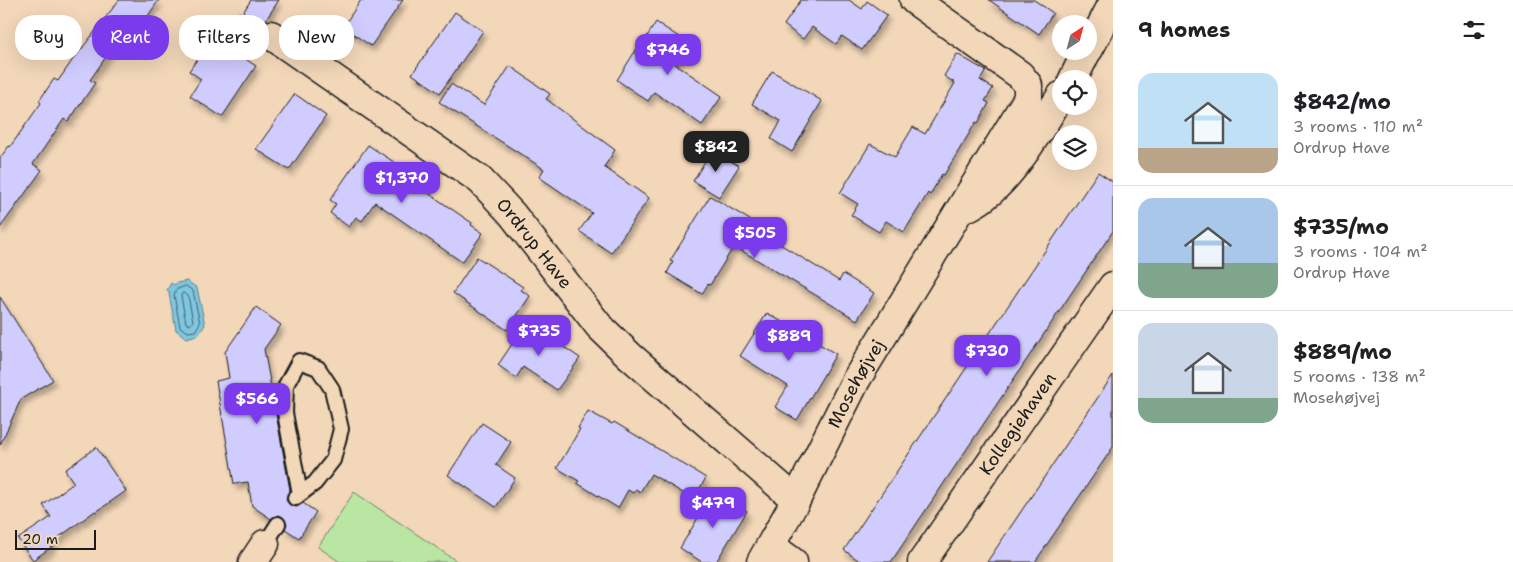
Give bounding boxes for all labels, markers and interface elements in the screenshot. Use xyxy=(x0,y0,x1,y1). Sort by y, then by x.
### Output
chip: Buy xyxy=(15,15,82,60)
chip: Rent xyxy=(92,15,169,60)
chip: Filters xyxy=(179,15,269,60)
chip: New xyxy=(279,15,354,60)
north arrow xyxy=(1052,15,1098,60)
map controls xyxy=(1052,15,1097,170)
text: 9 homes xyxy=(1138,16,1230,44)
icon: filters xyxy=(1460,16,1488,44)
pin: $746 xyxy=(638,34,698,76)
text: $746 xyxy=(646,39,690,60)
button: locate xyxy=(1052,70,1097,115)
text: $842/mo xyxy=(1293,88,1391,116)
icon: home xyxy=(1178,93,1238,153)
text: 3 rooms · 110 m² xyxy=(1293,116,1423,137)
button: layers xyxy=(1052,125,1097,170)
pin: $842 xyxy=(686,130,746,173)
text: $842 xyxy=(694,136,738,157)
text: Ordrup Have xyxy=(1293,137,1390,158)
pin: $1,370 xyxy=(361,162,443,204)
text: $1,370 xyxy=(375,167,429,188)
street label: Ordrup Have xyxy=(491,193,578,294)
text: $735/mo xyxy=(1293,213,1389,241)
pin: $505 xyxy=(725,216,785,259)
icon: home xyxy=(1178,218,1238,278)
text: $505 xyxy=(734,222,776,243)
text: 3 rooms · 104 m² xyxy=(1293,241,1428,262)
text: Ordrup Have xyxy=(1293,262,1390,283)
pin: $735 xyxy=(509,314,569,357)
text: $735 xyxy=(518,320,560,341)
pin: $889 xyxy=(759,320,819,362)
text: $889 xyxy=(767,325,811,346)
pin: $730 xyxy=(957,334,1017,377)
street label: Mosehøjvej xyxy=(822,335,890,432)
text: $889/mo xyxy=(1293,338,1392,366)
text: $730 xyxy=(965,340,1009,361)
icon: home xyxy=(1178,343,1238,403)
text: 5 rooms · 138 m² xyxy=(1293,366,1426,387)
street label: Kollegiehaven xyxy=(974,368,1062,480)
pin: $566 xyxy=(227,382,287,425)
text: Mosehøjvej xyxy=(1293,387,1380,408)
text: $566 xyxy=(235,388,279,409)
pin: $479 xyxy=(683,486,743,529)
text: $479 xyxy=(691,492,735,513)
scale bar xyxy=(15,527,96,550)
text: 20 m xyxy=(22,530,58,548)

